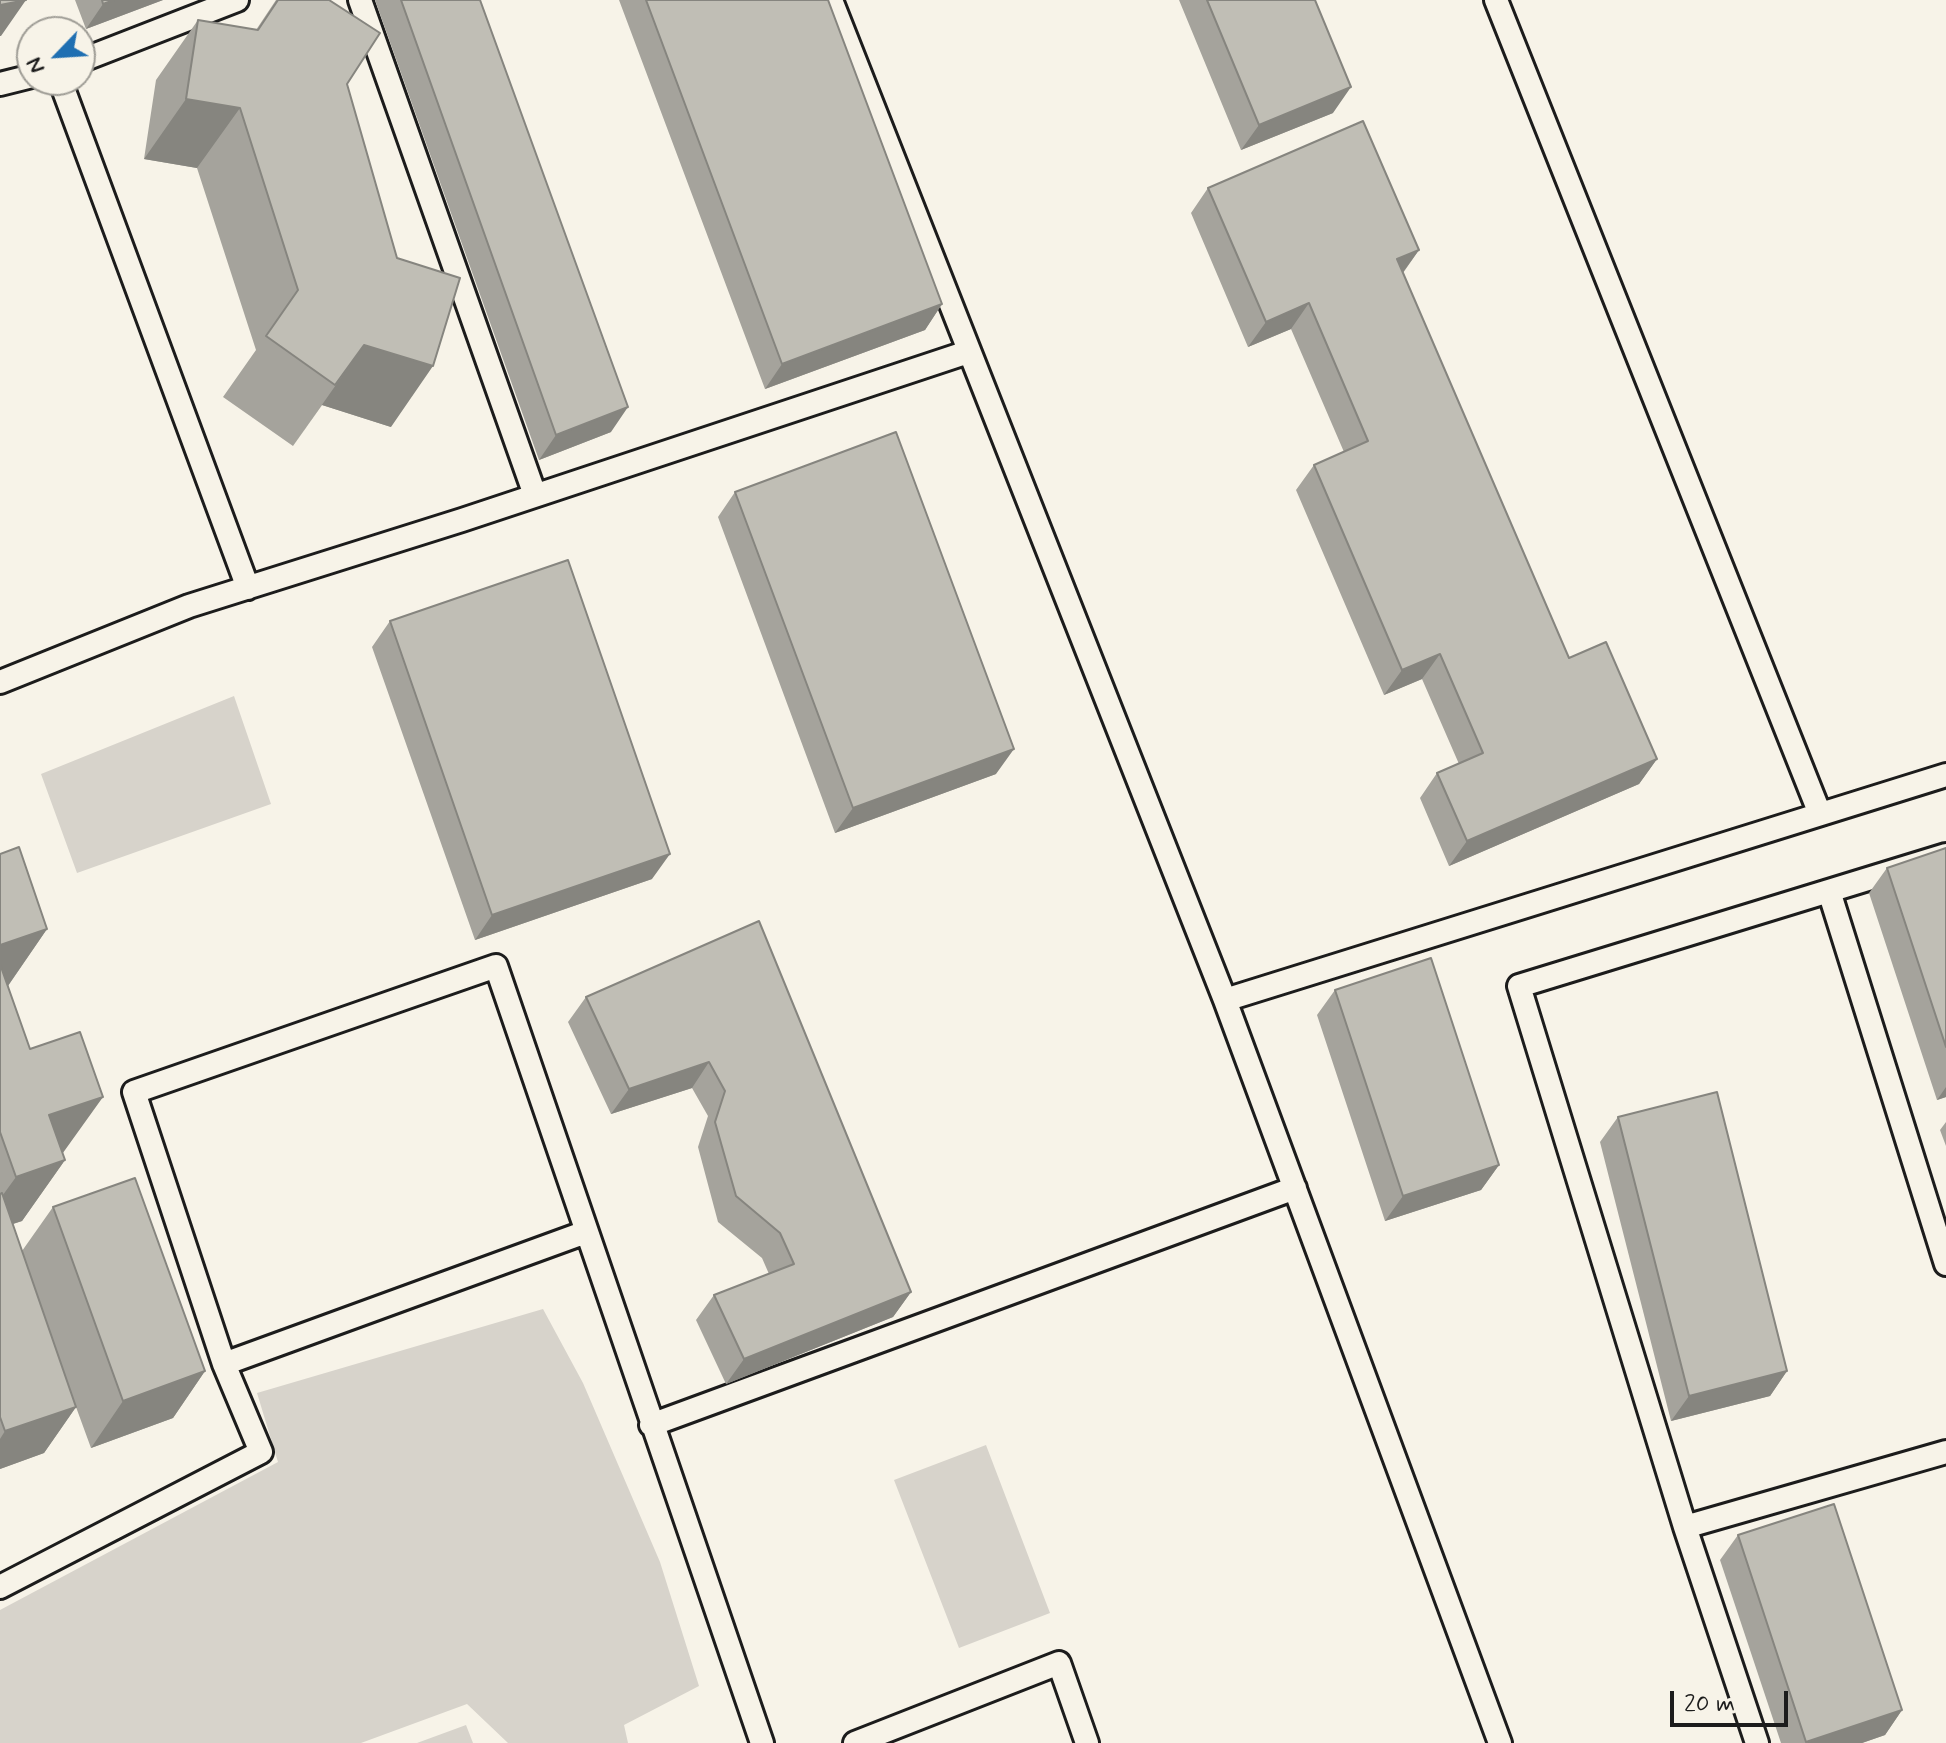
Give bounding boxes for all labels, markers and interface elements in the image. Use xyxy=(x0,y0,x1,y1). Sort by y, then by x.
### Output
north arrow xyxy=(16,16,96,96)
text: N xyxy=(20,53,52,78)
scale bar xyxy=(1674,1675,1792,1725)
text: 20 m xyxy=(1684,1689,1735,1720)

